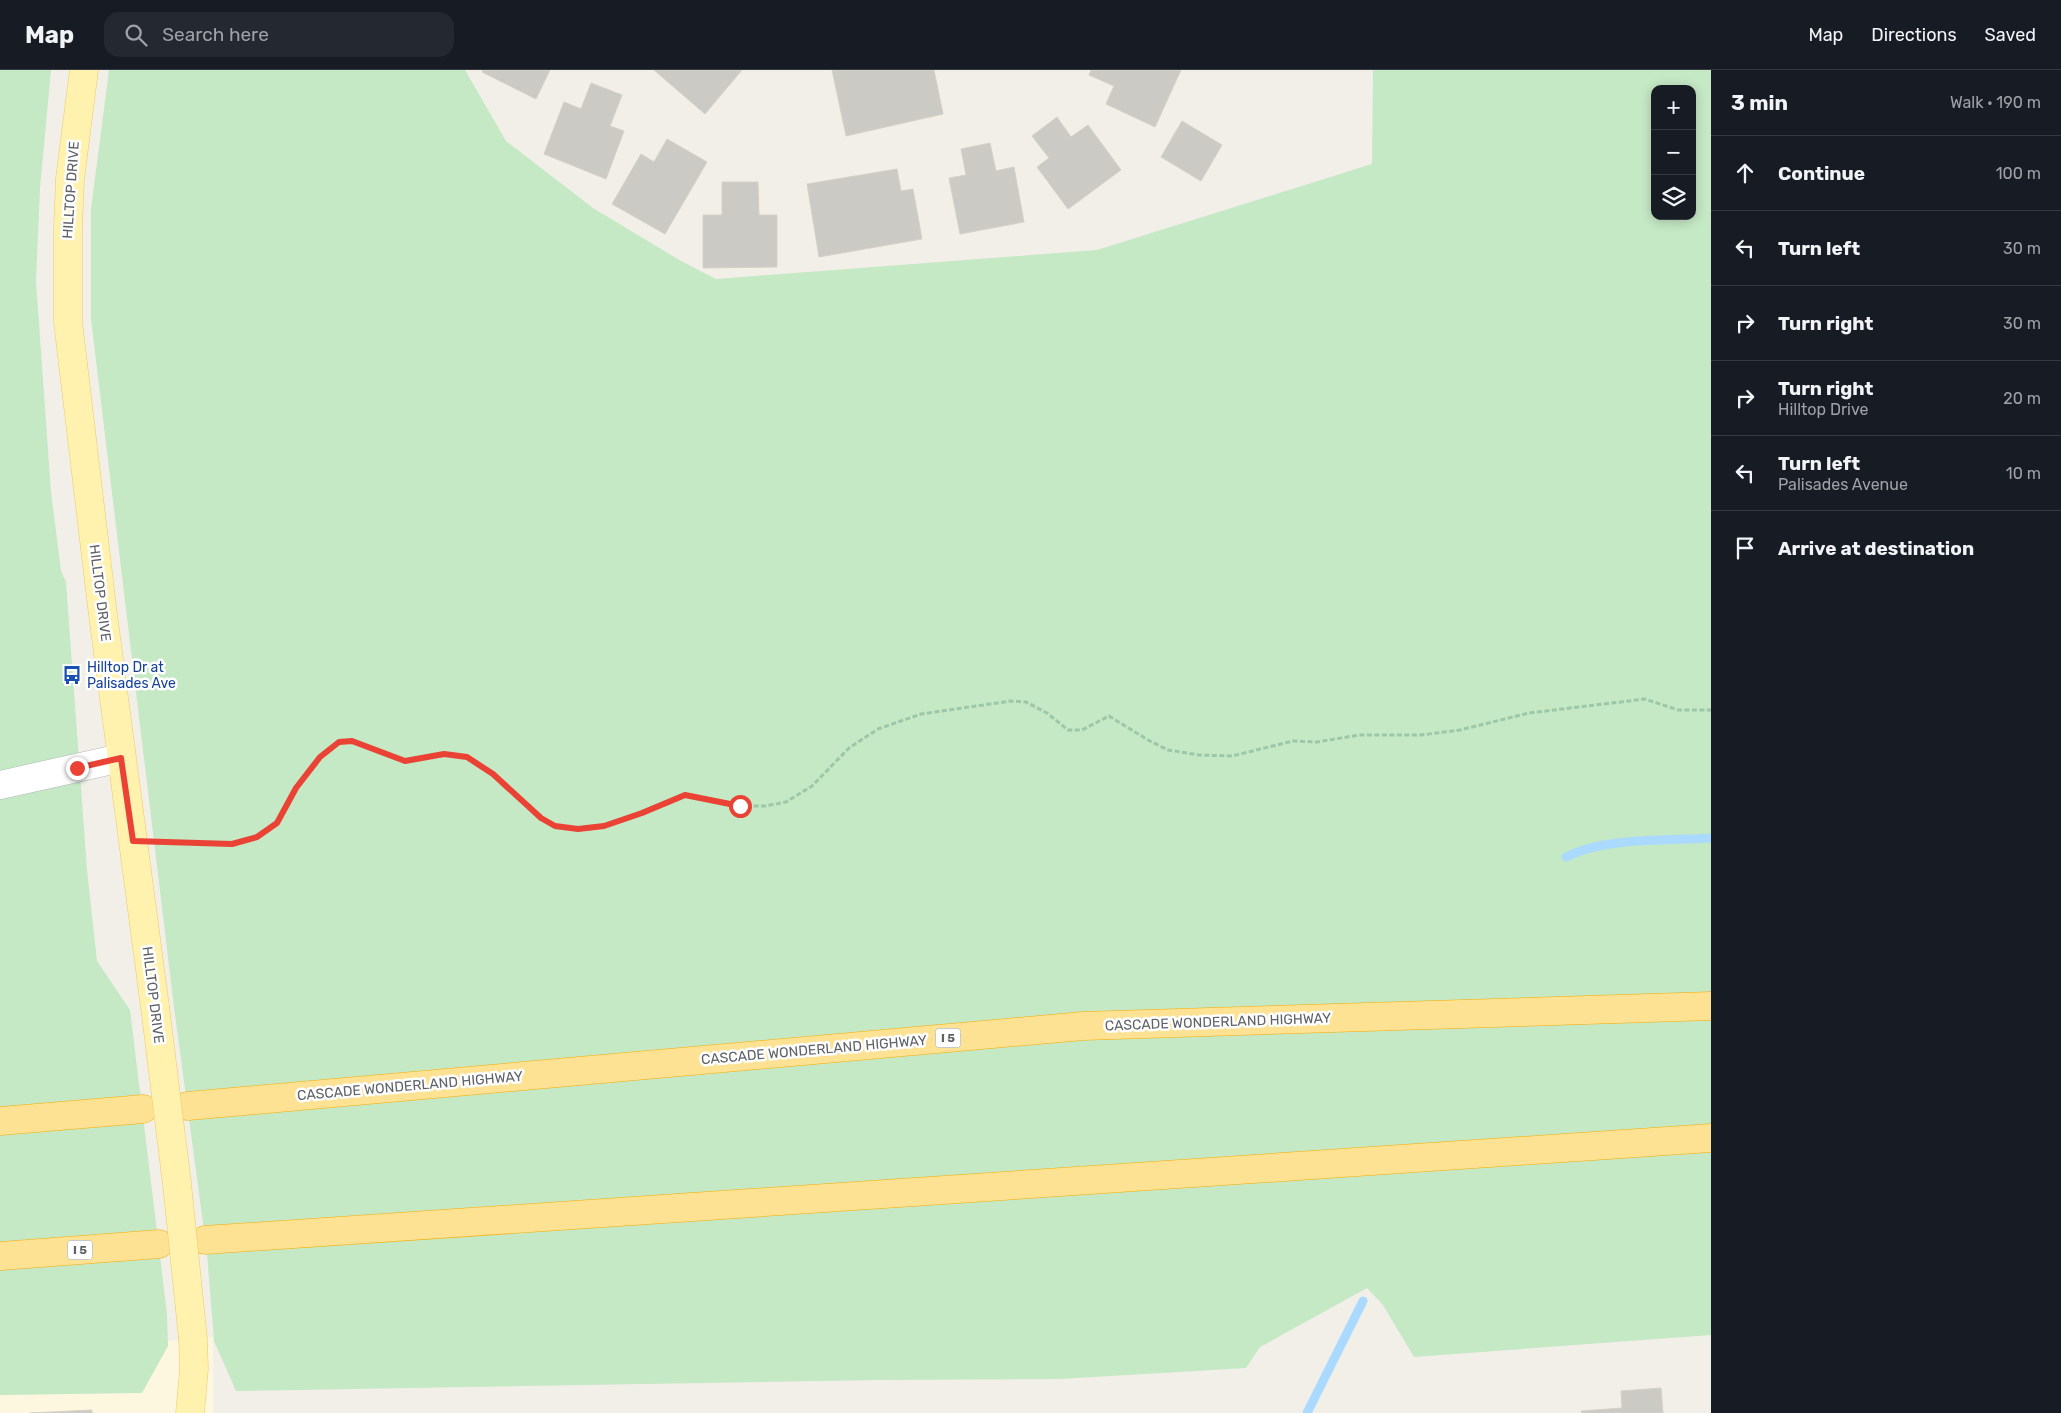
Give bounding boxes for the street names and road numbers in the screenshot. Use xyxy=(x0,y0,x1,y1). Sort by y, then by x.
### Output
street label: HILLTOP DRIVE xyxy=(59,141,83,239)
street label: HILLTOP DRIVE xyxy=(86,543,114,643)
street label: HILLTOP DRIVE xyxy=(139,945,167,1045)
street label: CASCADE WONDERLAND HIGHWAY xyxy=(1105,1010,1331,1034)
road number: I 5 xyxy=(936,1028,960,1048)
street label: CASCADE WONDERLAND HIGHWAY xyxy=(700,1032,928,1068)
street label: CASCADE WONDERLAND HIGHWAY xyxy=(296,1068,524,1104)
road number: I 5 xyxy=(68,1240,92,1260)

